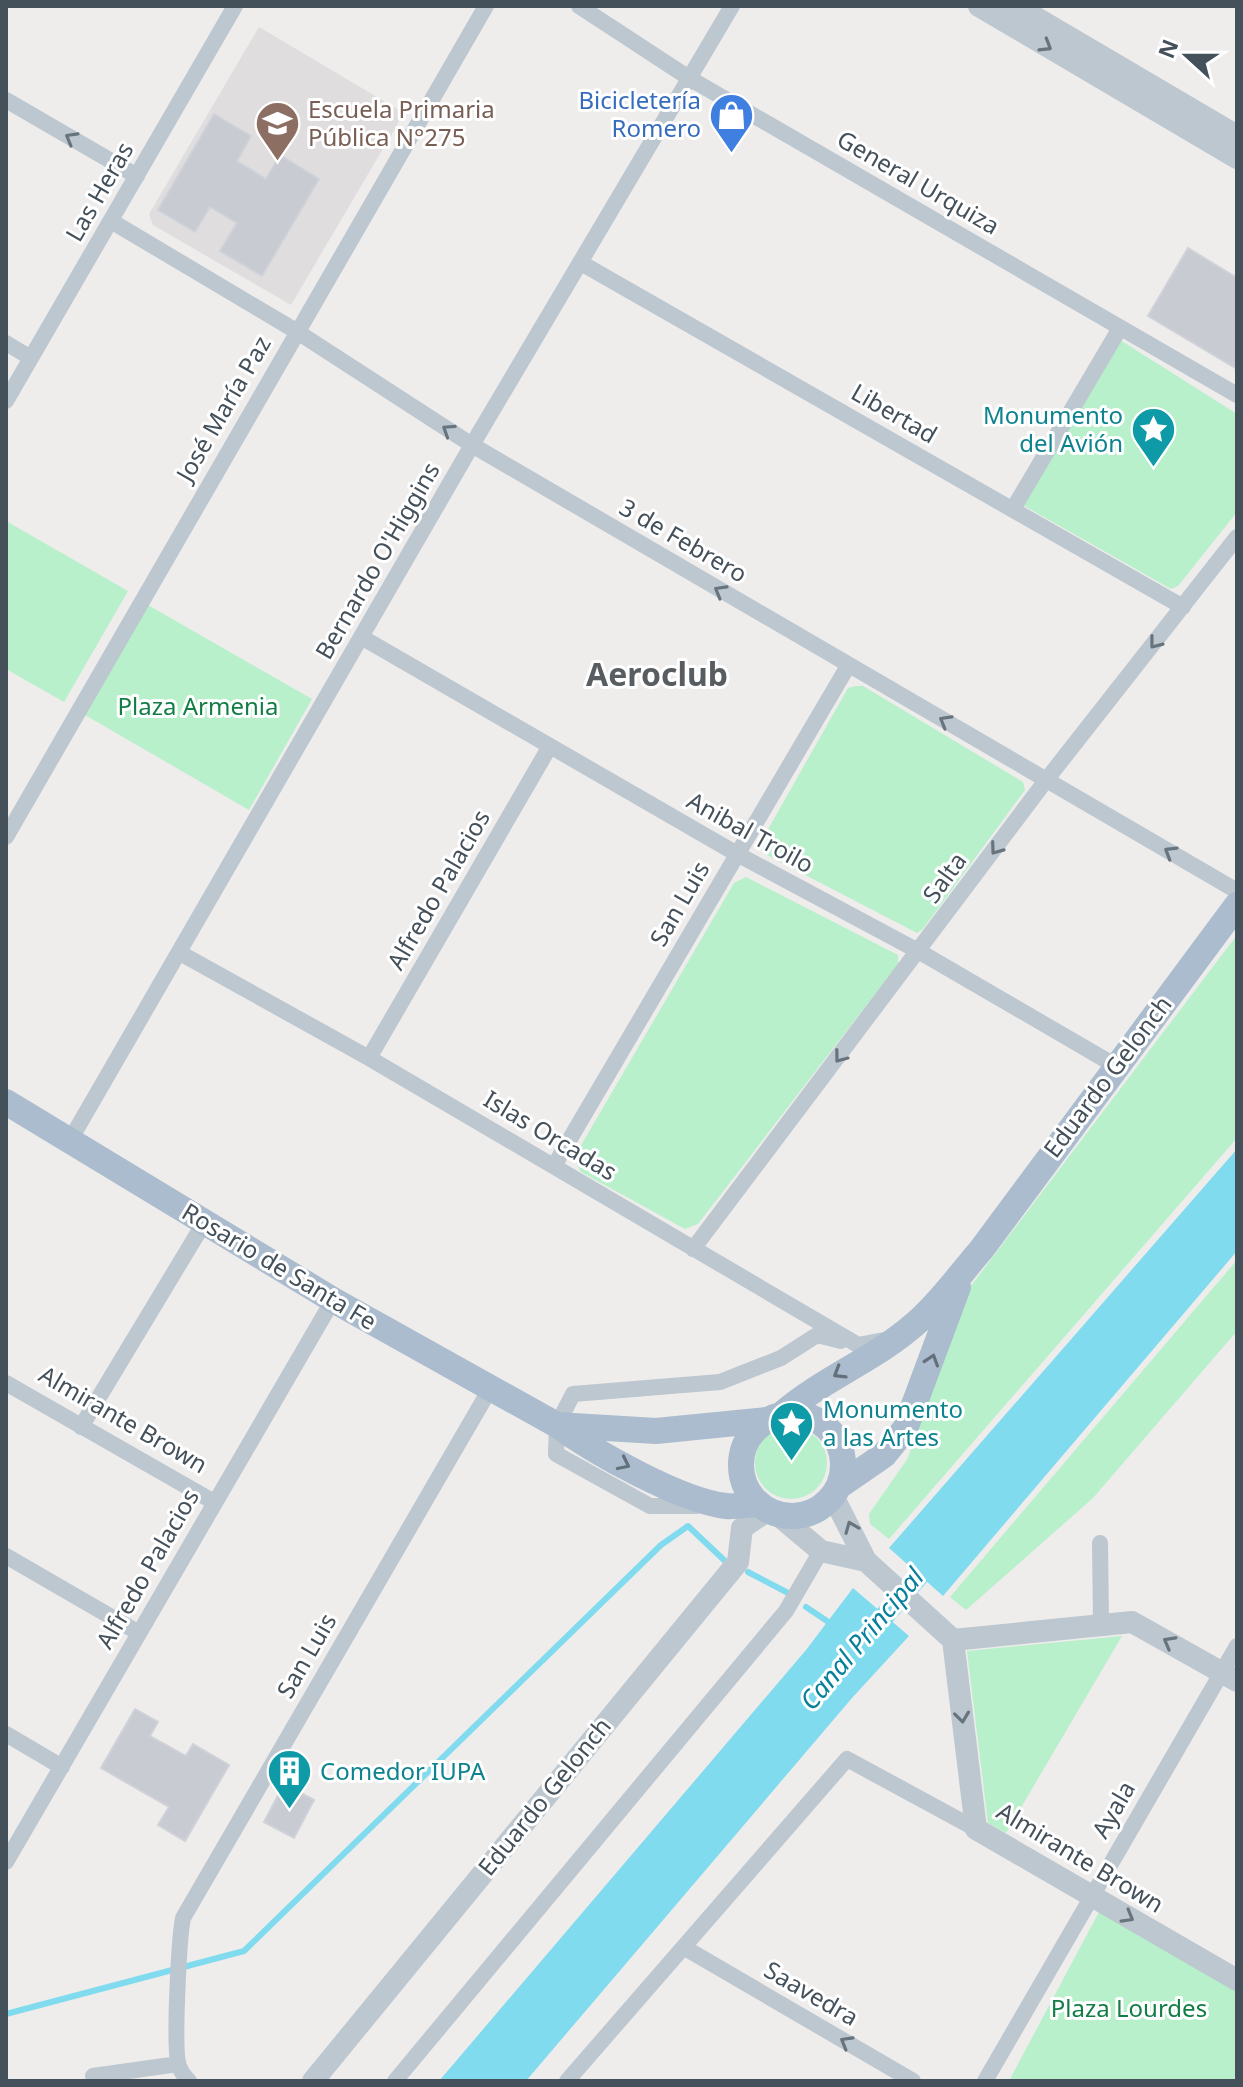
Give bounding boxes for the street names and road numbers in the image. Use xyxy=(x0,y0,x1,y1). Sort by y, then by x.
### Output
street label: General Urquiza xyxy=(832,122,1006,242)
street label: Las Heras xyxy=(57,136,140,247)
street label: José María Paz xyxy=(167,330,278,489)
street label: Libertad xyxy=(846,375,944,450)
street label: Bernardo O'Higgins xyxy=(307,456,447,665)
street label: 3 de Febrero xyxy=(614,490,754,590)
street label: Anibal Troilo xyxy=(681,783,820,880)
street label: Alfredo Palacios xyxy=(379,803,497,975)
street label: Salta xyxy=(914,845,973,909)
street label: San Luis xyxy=(641,855,716,952)
street label: Eduardo Gelonch xyxy=(1035,989,1178,1164)
street label: Islas Orcadas xyxy=(478,1082,624,1187)
street label: Rosario de Santa Fe xyxy=(176,1194,383,1337)
street label: Almirante Brown xyxy=(34,1357,214,1480)
street label: Alfredo Palacios xyxy=(88,1482,206,1654)
street label: San Luis xyxy=(268,1607,343,1704)
street label: Eduardo Gelonch xyxy=(470,1710,618,1882)
street label: Ayala xyxy=(1083,1775,1142,1844)
street label: Almirante Brown xyxy=(991,1794,1170,1920)
street label: Saavedra xyxy=(759,1953,865,2033)

